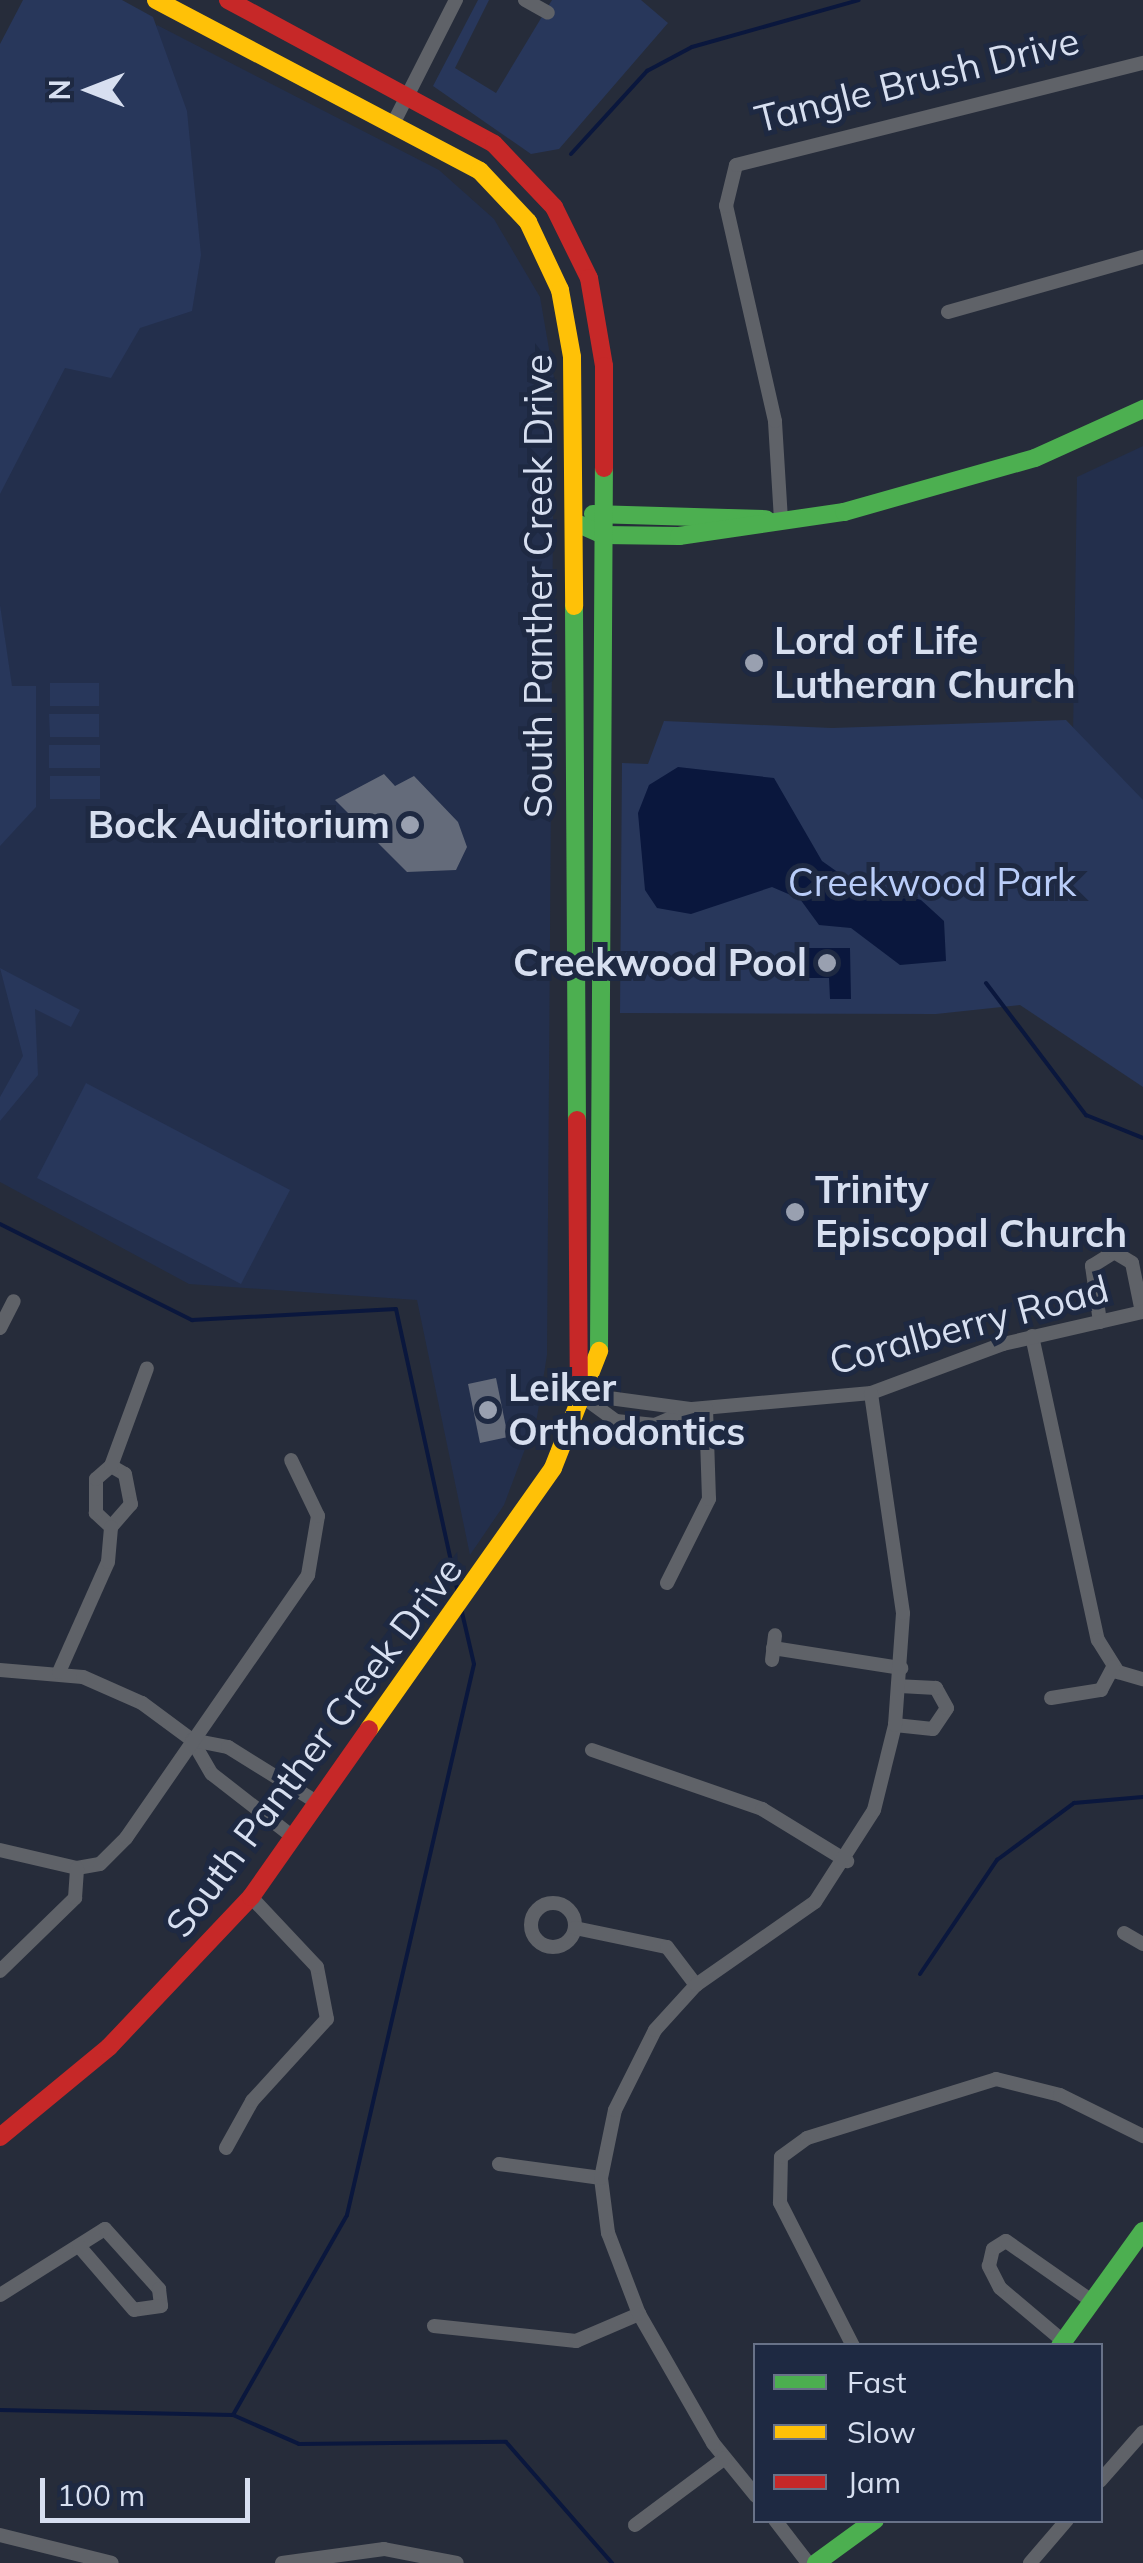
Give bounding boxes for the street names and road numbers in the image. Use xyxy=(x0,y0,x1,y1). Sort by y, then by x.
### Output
street label: Tangle Brush Drive xyxy=(750,18,1084,142)
street label: South Panther Creek Drive xyxy=(516,354,562,818)
street label: Coralberry Road xyxy=(824,1266,1114,1384)
street label: South Panther Creek Drive xyxy=(156,1548,472,1946)

